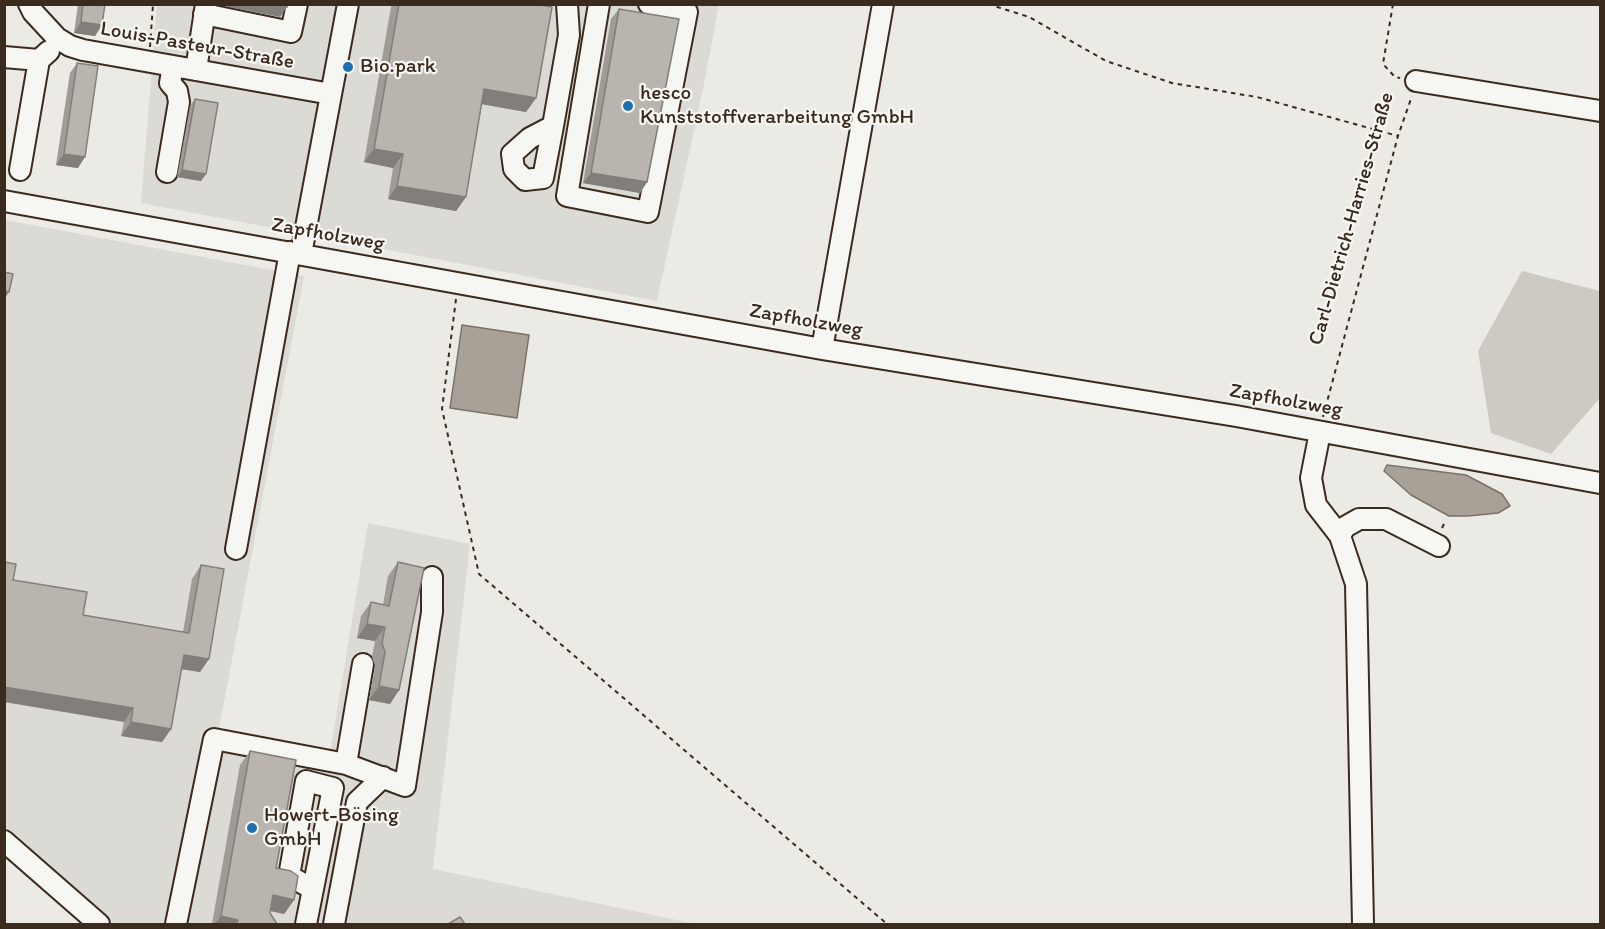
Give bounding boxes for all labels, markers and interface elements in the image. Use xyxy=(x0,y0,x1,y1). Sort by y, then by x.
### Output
street label: Louis-Pasteur-Straße xyxy=(98,17,296,75)
place label: Bio.park xyxy=(360,54,436,80)
marker: Bio.park xyxy=(341,60,355,74)
place label: hesco Kunststoffverarbeitung GmbH xyxy=(640,81,914,131)
street label: Carl-Dietrich-Harries-Straße xyxy=(1304,90,1400,348)
marker: hesco Kunststoffverarbeitung GmbH xyxy=(621,99,635,113)
street label: Zapfholzweg xyxy=(269,213,387,257)
street label: Zapfholzweg xyxy=(747,299,865,343)
street label: Zapfholzweg xyxy=(1227,379,1345,423)
place label: Howert-Bösing GmbH xyxy=(264,803,399,853)
marker: Howert-Bösing GmbH xyxy=(245,821,259,835)

